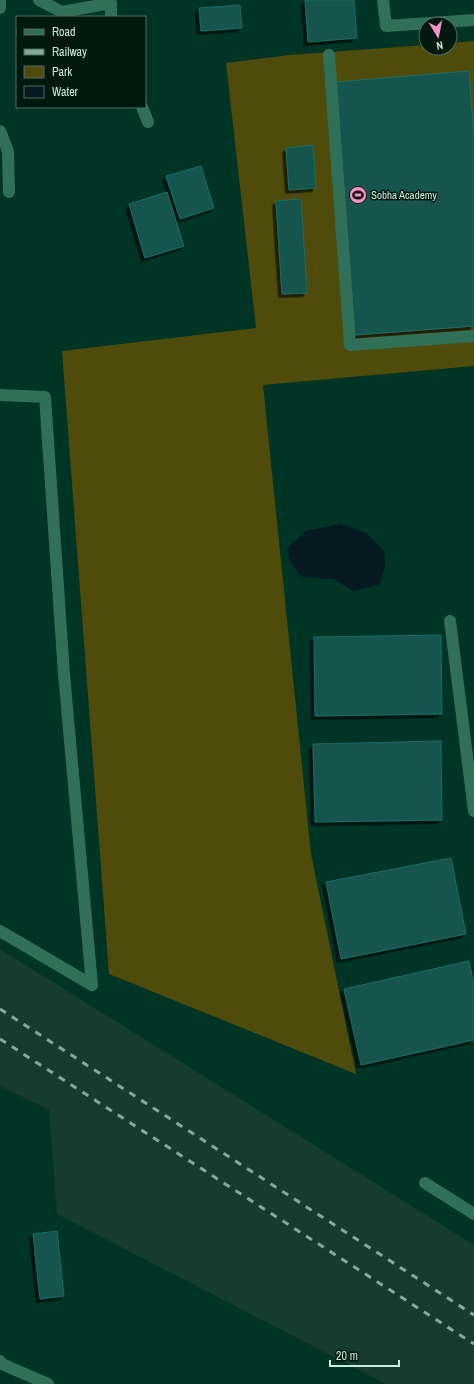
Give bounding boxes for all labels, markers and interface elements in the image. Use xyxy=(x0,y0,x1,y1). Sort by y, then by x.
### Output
legend xyxy=(16,16,146,108)
north arrow xyxy=(418,16,458,56)
text: Road xyxy=(52,24,76,40)
text: N xyxy=(435,38,444,53)
text: Railway xyxy=(52,44,87,60)
text: Park xyxy=(52,64,72,80)
text: Water xyxy=(52,84,79,100)
sports icon: Sobha Academy xyxy=(348,185,368,205)
place label: Sobha Academy xyxy=(371,188,437,202)
scale bar xyxy=(330,1342,399,1368)
text: 20 m xyxy=(336,1348,358,1364)

